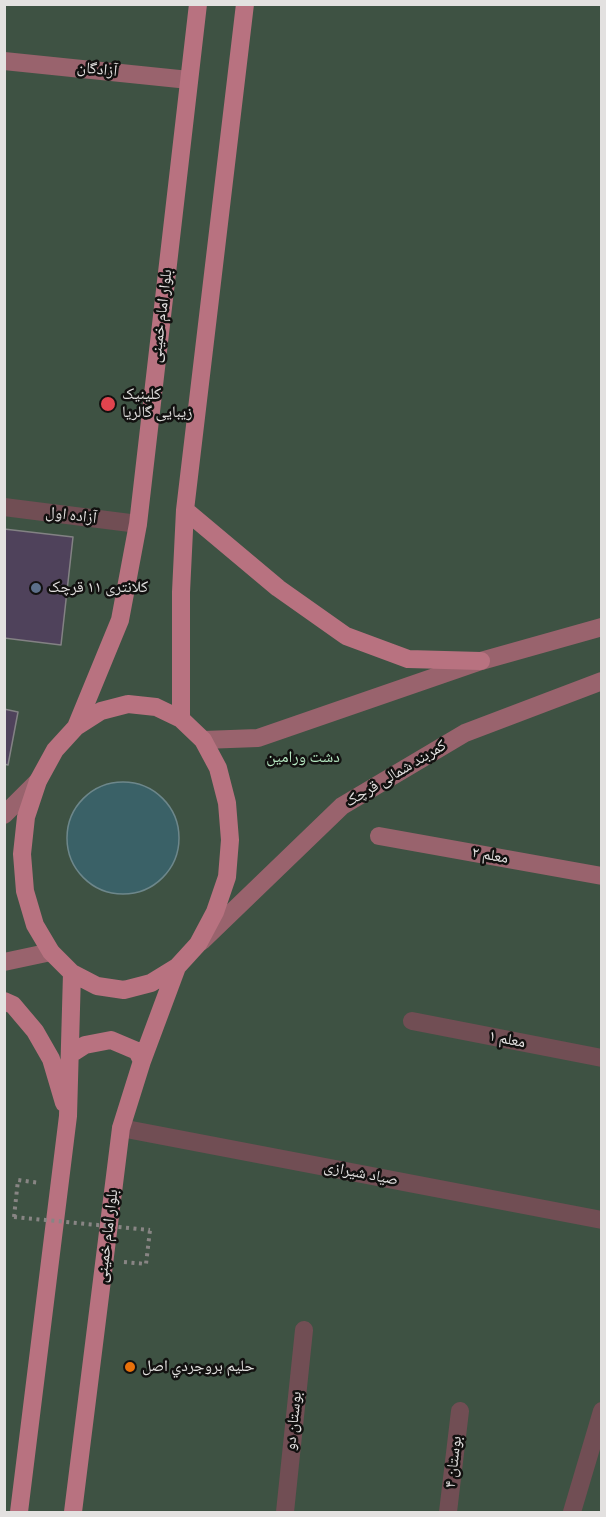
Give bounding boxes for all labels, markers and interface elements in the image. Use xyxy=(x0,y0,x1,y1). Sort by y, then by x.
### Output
street label: آزادگان xyxy=(76,58,118,82)
street label: بلوار امام خمینی xyxy=(147,268,177,364)
place label: کلینیک زیبایی گالریا xyxy=(122,385,192,423)
marker: کلینیک زیبایی گالریا xyxy=(99,395,117,413)
street label: آزاده اول xyxy=(44,503,98,529)
place label: کلانتری ۱۱ قرچک xyxy=(48,578,148,598)
marker: کلانتری ۱۱ قرچک xyxy=(29,581,43,595)
street label: کمربند شمالی قرچک xyxy=(342,736,450,812)
park label: دشت ورامین xyxy=(266,748,340,768)
street label: معلم ۲ xyxy=(470,843,510,869)
street label: معلم ۱ xyxy=(487,1027,527,1053)
street label: صیاد شیرازی xyxy=(322,1157,400,1191)
street label: بلوار امام خمینی xyxy=(93,1188,123,1284)
place label: حليم بروجردي اصل xyxy=(142,1357,255,1377)
marker: حليم بروجردي اصل xyxy=(123,1360,137,1374)
street label: بوستان دو xyxy=(281,1391,307,1451)
street label: بوستان ۴ xyxy=(441,1435,467,1489)

